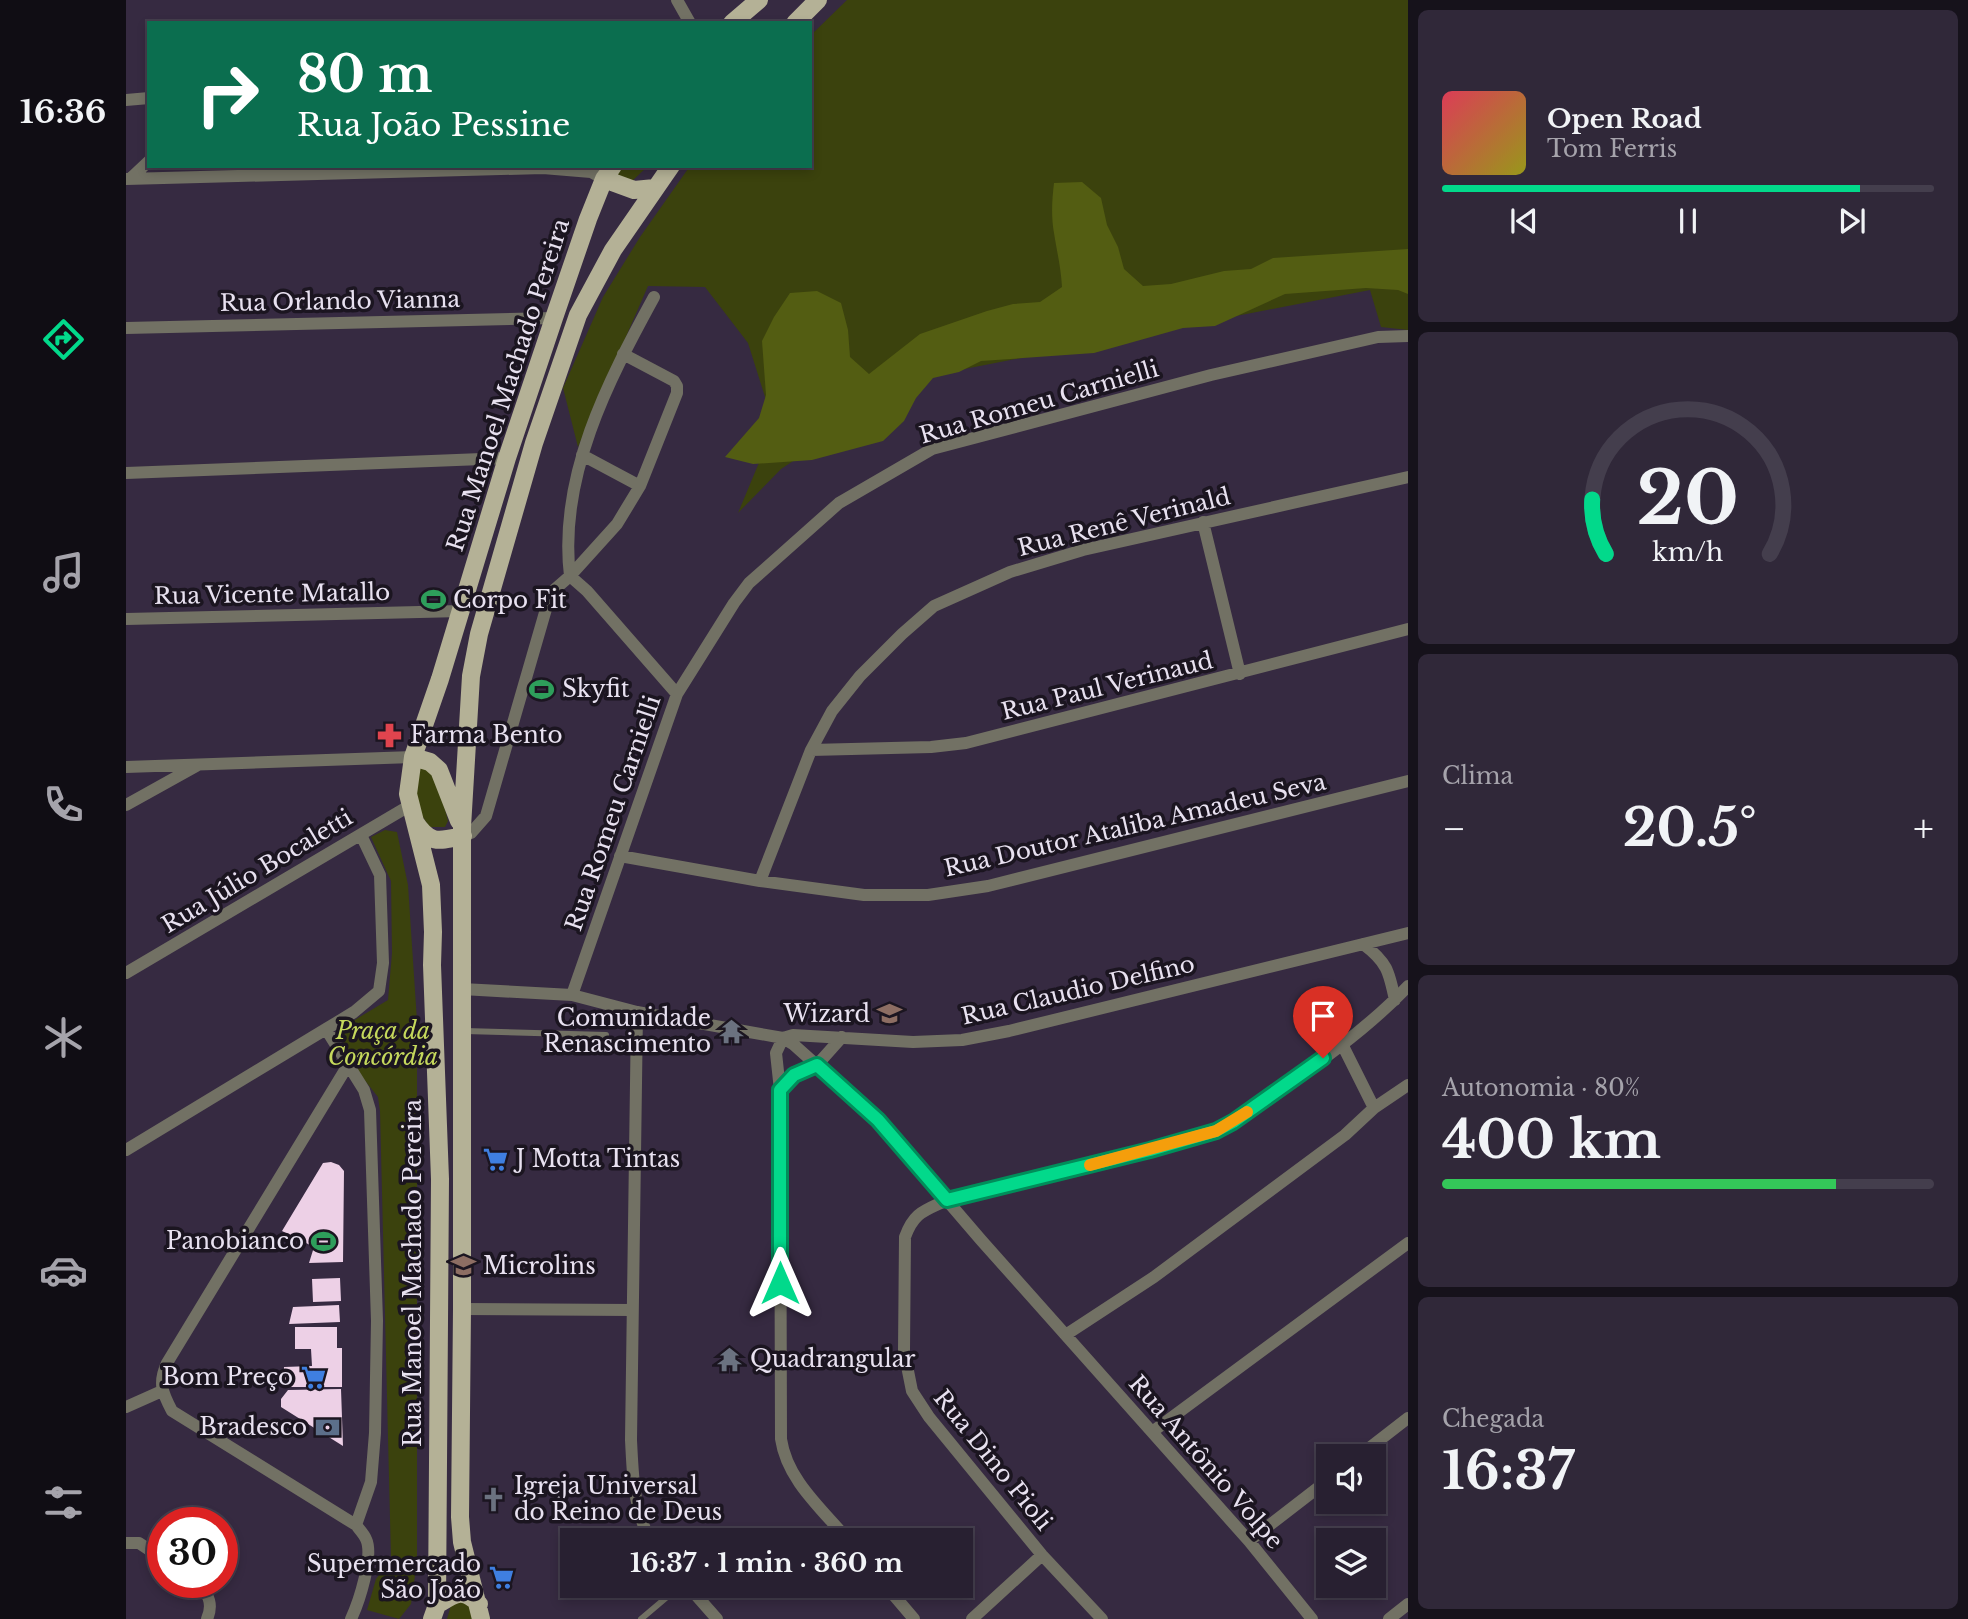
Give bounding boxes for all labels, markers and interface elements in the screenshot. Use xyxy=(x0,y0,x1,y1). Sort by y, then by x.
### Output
text: 80 m xyxy=(297,44,432,105)
icon: right xyxy=(182,49,273,140)
text: 16:36 xyxy=(20,92,106,132)
text: Open Road xyxy=(1547,103,1702,135)
text: Rua João Pessine xyxy=(297,105,570,145)
text: Tom Ferris xyxy=(1547,135,1677,163)
icon: previous xyxy=(1505,202,1543,240)
icon: pause xyxy=(1669,202,1707,240)
icon: next xyxy=(1833,202,1871,240)
street label: Rua Manoel Machado Pereira xyxy=(441,215,575,555)
street label: Rua Orlando Vianna xyxy=(220,285,461,317)
icon: directions xyxy=(39,315,88,364)
street label: Rua Romeu Carnielli xyxy=(916,354,1162,450)
text: 20 xyxy=(1637,453,1739,544)
street label: Rua Renê Verinald xyxy=(1015,482,1233,562)
text: km/h xyxy=(1653,536,1723,567)
icon: music xyxy=(39,548,88,597)
street label: Rua Vicente Matallo xyxy=(154,578,390,610)
sports icon: Corpo Fit xyxy=(419,586,447,614)
place label: Corpo Fit xyxy=(453,586,567,614)
street label: Rua Paul Verinaud xyxy=(998,646,1216,726)
sports icon: Skyfit xyxy=(528,675,556,703)
place label: Skyfit xyxy=(562,675,630,703)
street label: Rua Romeu Carnielli xyxy=(560,691,667,934)
pharmacy icon: Farma Bento xyxy=(376,721,404,749)
place label: Farma Bento xyxy=(410,721,562,749)
text: Clima xyxy=(1442,762,1513,790)
street label: Rua Doutor Ataliba Amadeu Seva xyxy=(941,767,1329,883)
icon: phone xyxy=(39,780,88,829)
text: 20.5° xyxy=(1623,796,1757,860)
street label: Rua Júlio Bocaletti xyxy=(157,803,357,939)
text: − xyxy=(1442,805,1466,852)
text: + xyxy=(1913,805,1934,852)
street label: Rua Claudio Delfino xyxy=(959,950,1197,1030)
pin xyxy=(1293,986,1353,1058)
icon: arrive xyxy=(1304,997,1342,1035)
place label: Wizard xyxy=(782,1000,870,1028)
school or university icon: Wizard xyxy=(876,1000,904,1028)
place label: Comunidade Renascimento xyxy=(543,1004,711,1058)
icon: climate xyxy=(39,1013,88,1062)
park label: Praça da Concórdia xyxy=(328,1017,438,1071)
temple icon: Comunidade Renascimento xyxy=(717,1017,745,1045)
text: Autonomia · 80% xyxy=(1442,1074,1640,1102)
street label: Rua Manoel Machado Pereira xyxy=(399,1099,427,1447)
text: 400 km xyxy=(1442,1108,1661,1172)
supermarket icon: J Motta Tintas xyxy=(482,1145,510,1173)
place label: J Motta Tintas xyxy=(513,1145,680,1173)
place label: Panobianco xyxy=(166,1227,304,1255)
sports icon: Panobianco xyxy=(310,1227,338,1255)
icon: car xyxy=(39,1246,88,1295)
position arrow xyxy=(743,1246,817,1320)
school or university icon: Microlins xyxy=(449,1252,477,1280)
place label: Microlins xyxy=(483,1252,596,1280)
temple icon: Quadrangular xyxy=(716,1345,744,1373)
place label: Quadrangular xyxy=(750,1345,915,1373)
place label: Bom Preço xyxy=(162,1363,293,1391)
supermarket icon: Bom Preço xyxy=(299,1363,327,1391)
street label: Rua Antônio Volpe xyxy=(1123,1369,1289,1555)
street label: Rua Dino Pioli xyxy=(928,1384,1058,1536)
text: Chegada xyxy=(1442,1405,1544,1433)
place label: Bradesco xyxy=(199,1413,307,1441)
bank icon: Bradesco xyxy=(313,1413,341,1441)
text: 16:37 xyxy=(1442,1439,1574,1503)
map controls xyxy=(1316,1444,1386,1598)
button: sound xyxy=(1316,1444,1386,1514)
place label: Igreja Universal do Reino de Deus xyxy=(514,1472,722,1526)
icon: filters xyxy=(39,1478,88,1527)
church icon: Igreja Universal do Reino de Deus xyxy=(480,1485,508,1513)
speed limit sign: 30 xyxy=(147,1507,238,1598)
button: layers xyxy=(1316,1528,1386,1598)
text: 16:37 · 1 min · 360 m xyxy=(630,1547,903,1579)
place label: Supermercado São João xyxy=(307,1550,481,1604)
supermarket icon: Supermercado São João xyxy=(487,1563,515,1591)

